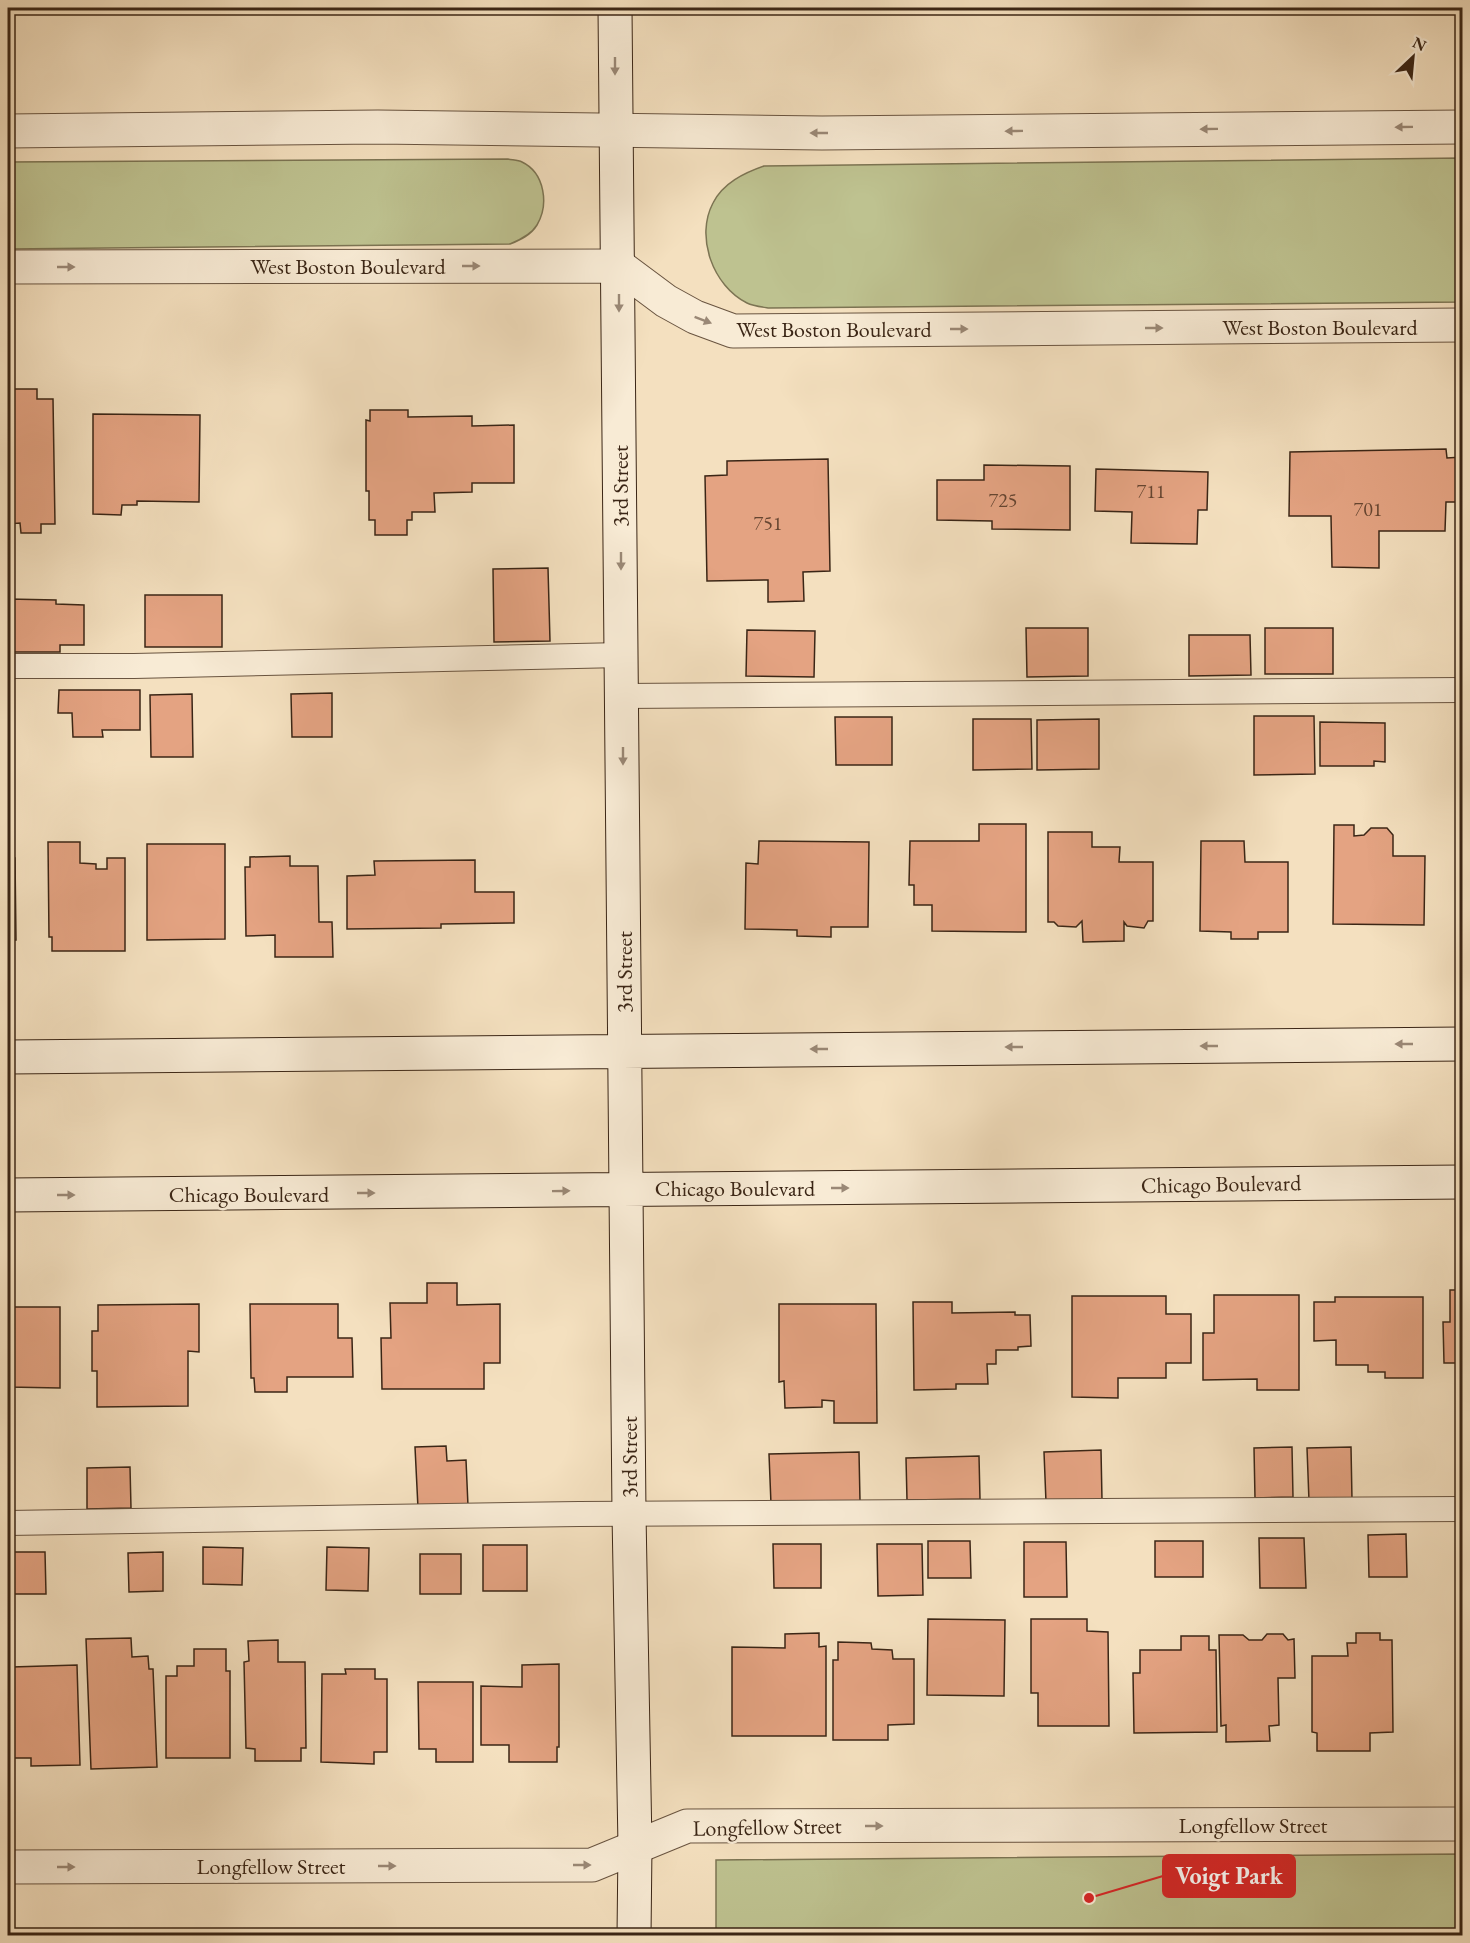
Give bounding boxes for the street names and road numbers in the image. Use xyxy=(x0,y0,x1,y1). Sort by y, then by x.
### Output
street label: West Boston Boulevard xyxy=(250,252,447,281)
street label: West Boston Boulevard xyxy=(1222,313,1419,342)
street label: West Boston Boulevard xyxy=(736,315,933,344)
street label: 3rd Street xyxy=(606,445,635,527)
street label: 3rd Street xyxy=(610,931,639,1013)
street label: Chicago Boulevard xyxy=(1141,1168,1302,1200)
street label: Chicago Boulevard xyxy=(655,1174,816,1203)
street label: Chicago Boulevard xyxy=(169,1180,330,1209)
street label: 3rd Street xyxy=(615,1416,644,1498)
street label: Longfellow Street xyxy=(692,1811,842,1843)
street label: Longfellow Street xyxy=(1179,1811,1328,1840)
street label: Longfellow Street xyxy=(197,1852,346,1881)

